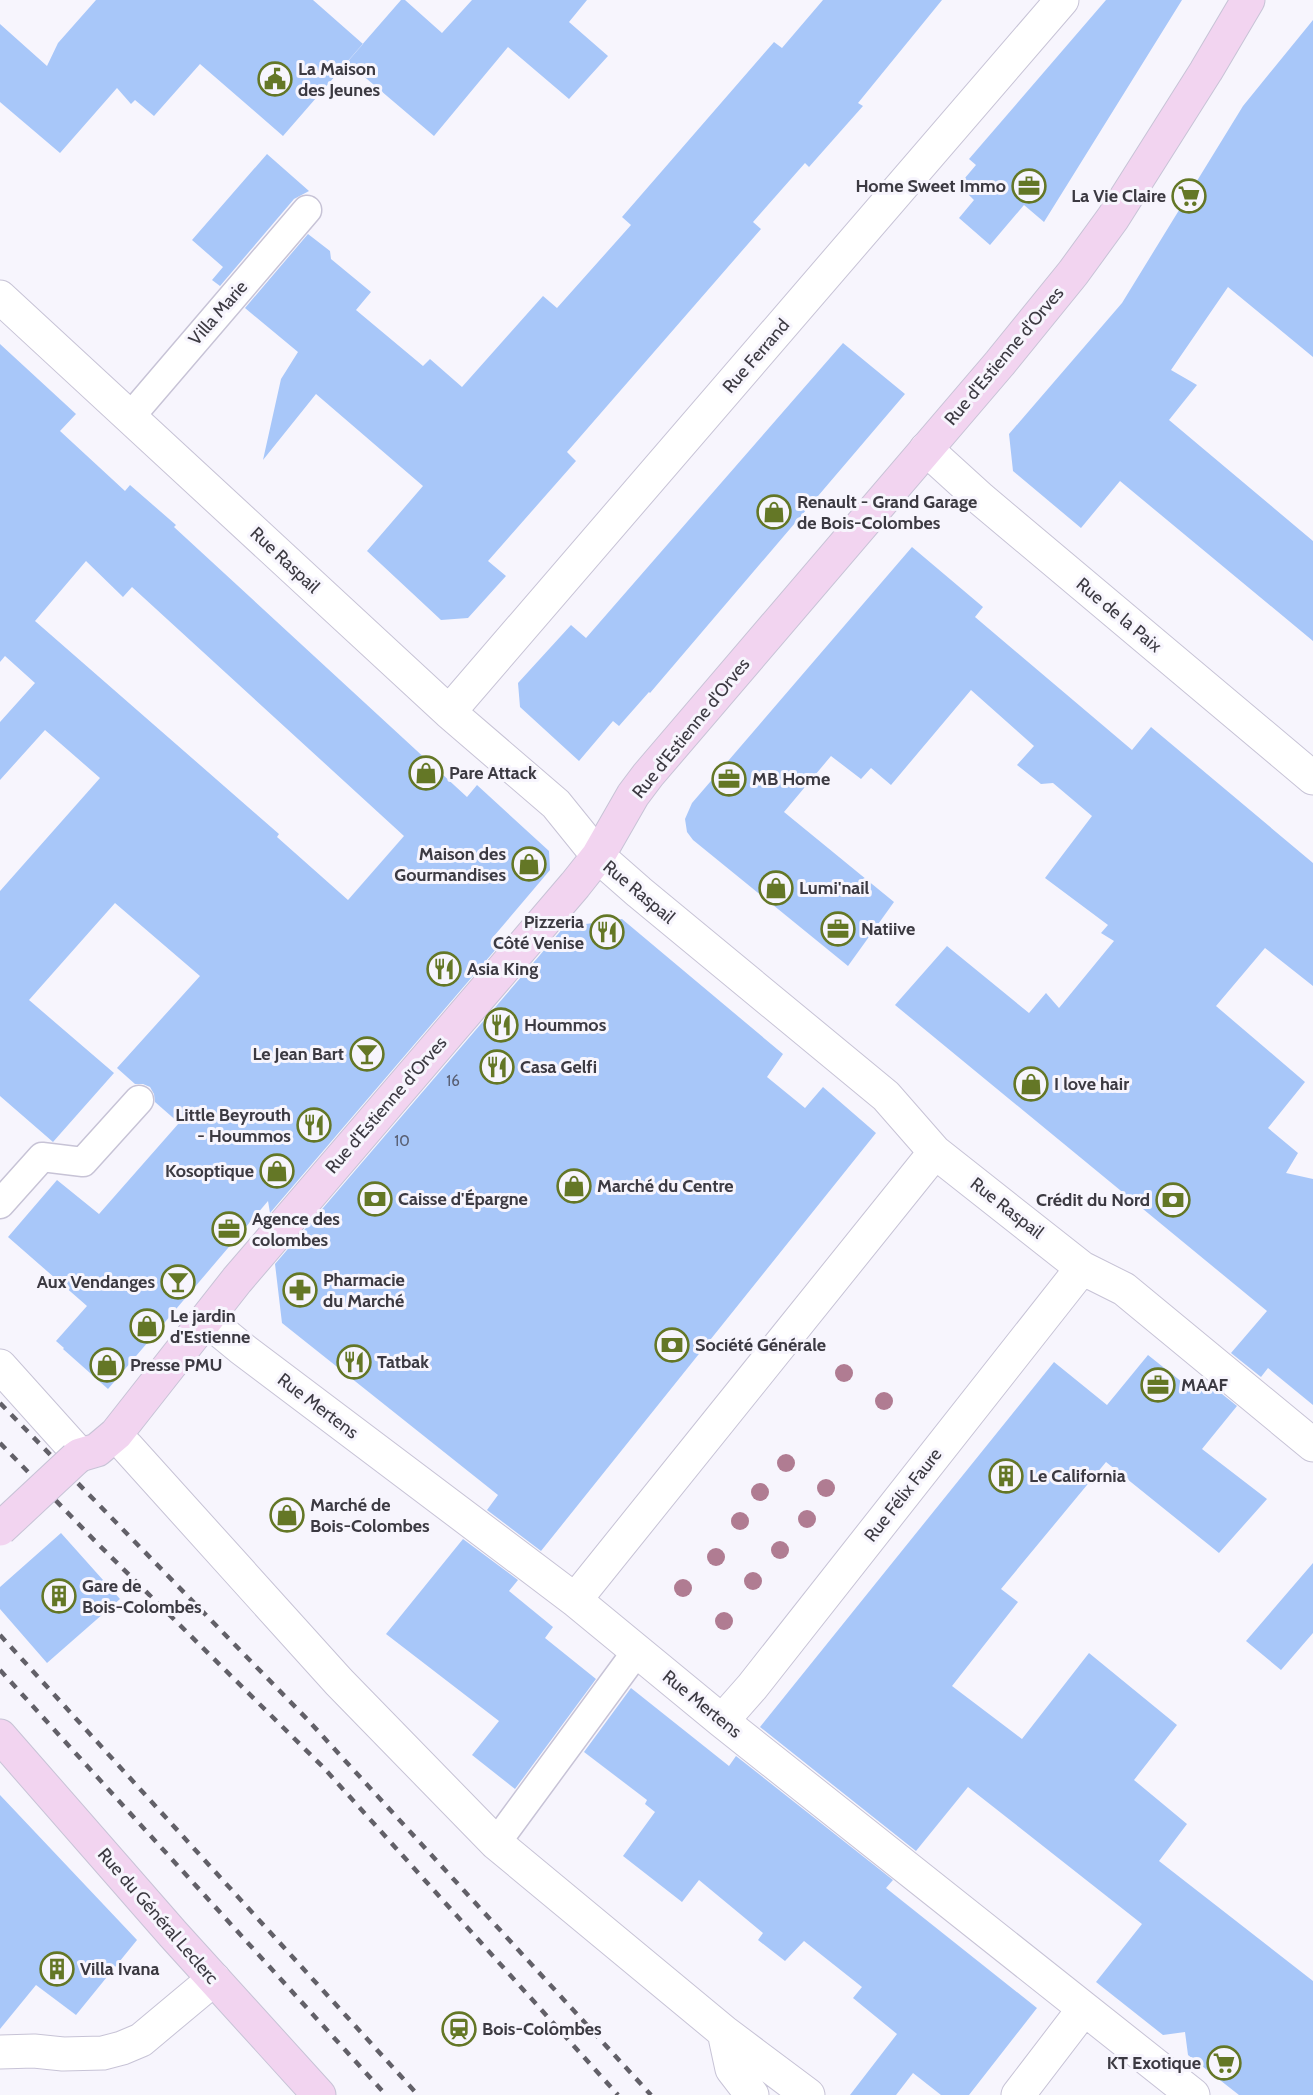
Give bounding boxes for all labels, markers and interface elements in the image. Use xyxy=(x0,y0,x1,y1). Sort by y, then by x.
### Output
place label: La Maison des Jeunes xyxy=(298,58,380,101)
public building icon: La Maison des Jeunes xyxy=(257,61,293,97)
office icon: Home Sweet Immo xyxy=(1011,168,1047,204)
place label: Home Sweet Immo xyxy=(855,175,1006,197)
supermarket icon: La Vie Claire xyxy=(1171,178,1207,214)
place label: La Vie Claire xyxy=(1071,185,1166,207)
street label: Villa Marie xyxy=(184,276,252,350)
street label: Rue d'Estienne d'Orves xyxy=(940,282,1068,430)
street label: Rue Ferrand xyxy=(718,314,794,398)
place label: Renault - Grand Garage de Bois-Colombes xyxy=(797,491,977,534)
shop icon: Renault - Grand Garage de Bois-Colombes xyxy=(756,494,792,530)
street label: Rue Raspail xyxy=(246,522,325,598)
street label: Rue de la Paix xyxy=(1072,573,1166,657)
street label: Rue d'Estienne d'Orves xyxy=(628,653,754,803)
shop icon: Pare Attack xyxy=(408,755,444,791)
office icon: MB Home xyxy=(711,761,747,797)
place label: Pare Attack xyxy=(449,762,537,784)
place label: MB Home xyxy=(752,768,830,790)
place label: Maison des Gourmandises xyxy=(394,843,506,886)
shop icon: Maison des Gourmandises xyxy=(511,846,547,882)
street label: Rue Raspail xyxy=(599,856,680,929)
shop icon: Lumi'nail xyxy=(758,870,794,906)
place label: Lumi'nail xyxy=(799,877,870,899)
place label: Pizzeria Côté Venise xyxy=(493,911,584,954)
office icon: Natiive xyxy=(820,911,856,947)
restaurant icon: Pizzeria Côté Venise xyxy=(589,914,625,950)
place label: Natiive xyxy=(861,918,915,940)
restaurant icon: Asia King xyxy=(426,951,462,987)
place label: Asia King xyxy=(467,958,538,980)
restaurant icon: Hoummos xyxy=(483,1007,519,1043)
place label: Hoummos xyxy=(524,1014,607,1036)
street label: Rue d'Estienne d'Orves xyxy=(321,1032,451,1178)
bar icon: Le Jean Bart xyxy=(349,1036,385,1072)
place label: Le Jean Bart xyxy=(252,1043,344,1065)
restaurant icon: Casa Gelfi xyxy=(479,1049,515,1085)
place label: Casa Gelfi xyxy=(520,1056,597,1078)
shop icon: I love hair xyxy=(1013,1066,1049,1102)
house number: 16 xyxy=(446,1072,460,1090)
place label: I love hair xyxy=(1054,1073,1129,1095)
place label: Little Beyrouth - Hoummos xyxy=(175,1104,291,1147)
restaurant icon: Little Beyrouth - Hoummos xyxy=(296,1107,332,1143)
house number: 10 xyxy=(394,1132,410,1150)
shop icon: Kosoptique xyxy=(259,1153,295,1189)
place label: Kosoptique xyxy=(165,1160,254,1182)
shop icon: Marché du Centre xyxy=(556,1168,592,1204)
street label: Rue Raspail xyxy=(966,1173,1049,1244)
place label: Marché du Centre xyxy=(597,1175,733,1197)
bank icon: Caisse d'Épargne xyxy=(357,1181,393,1217)
bank icon: Crédit du Nord xyxy=(1155,1182,1191,1218)
place label: Caisse d'Épargne xyxy=(398,1188,528,1210)
place label: Crédit du Nord xyxy=(1036,1189,1150,1211)
place label: Agence des colombes xyxy=(252,1208,340,1251)
office icon: Agence des colombes xyxy=(211,1211,247,1247)
bar icon: Aux Vendanges xyxy=(160,1264,196,1300)
place label: Pharmacie du Marché xyxy=(323,1269,405,1312)
place label: Aux Vendanges xyxy=(37,1271,155,1293)
pharmacy icon: Pharmacie du Marché xyxy=(282,1272,318,1308)
place label: Le jardin d'Estienne xyxy=(170,1305,250,1348)
shop icon: Le jardin d'Estienne xyxy=(129,1308,165,1344)
bank icon: Société Générale xyxy=(654,1327,690,1363)
place label: Société Générale xyxy=(695,1334,826,1356)
restaurant icon: Tatbak xyxy=(336,1344,372,1380)
shop icon: Presse PMU xyxy=(89,1347,125,1383)
place label: Tatbak xyxy=(377,1351,429,1373)
place label: Presse PMU xyxy=(130,1354,222,1376)
office icon: MAAF xyxy=(1140,1367,1176,1403)
street label: Rue Mertens xyxy=(273,1369,363,1443)
place label: MAAF xyxy=(1181,1374,1228,1396)
street label: Rue Félix Faure xyxy=(860,1444,946,1546)
building icon: Le California xyxy=(988,1458,1024,1494)
place label: Le California xyxy=(1029,1465,1126,1487)
place label: Marché de Bois-Colombes xyxy=(310,1494,430,1537)
shop icon: Marché de Bois-Colombes xyxy=(269,1497,305,1533)
place label: Gare de Bois-Colombes xyxy=(82,1575,202,1618)
building icon: Gare de Bois-Colombes xyxy=(41,1578,77,1614)
street label: Rue Mertens xyxy=(658,1665,746,1743)
street label: Rue du Général Leclerc xyxy=(93,1843,223,1989)
building icon: Villa Ivana xyxy=(39,1951,75,1987)
place label: Villa Ivana xyxy=(80,1958,160,1980)
station icon: Bois-Colombes xyxy=(441,2011,477,2047)
place label: Bois-Colombes xyxy=(482,2018,602,2040)
supermarket icon: KT Exotique xyxy=(1206,2045,1242,2081)
place label: KT Exotique xyxy=(1107,2052,1201,2074)

